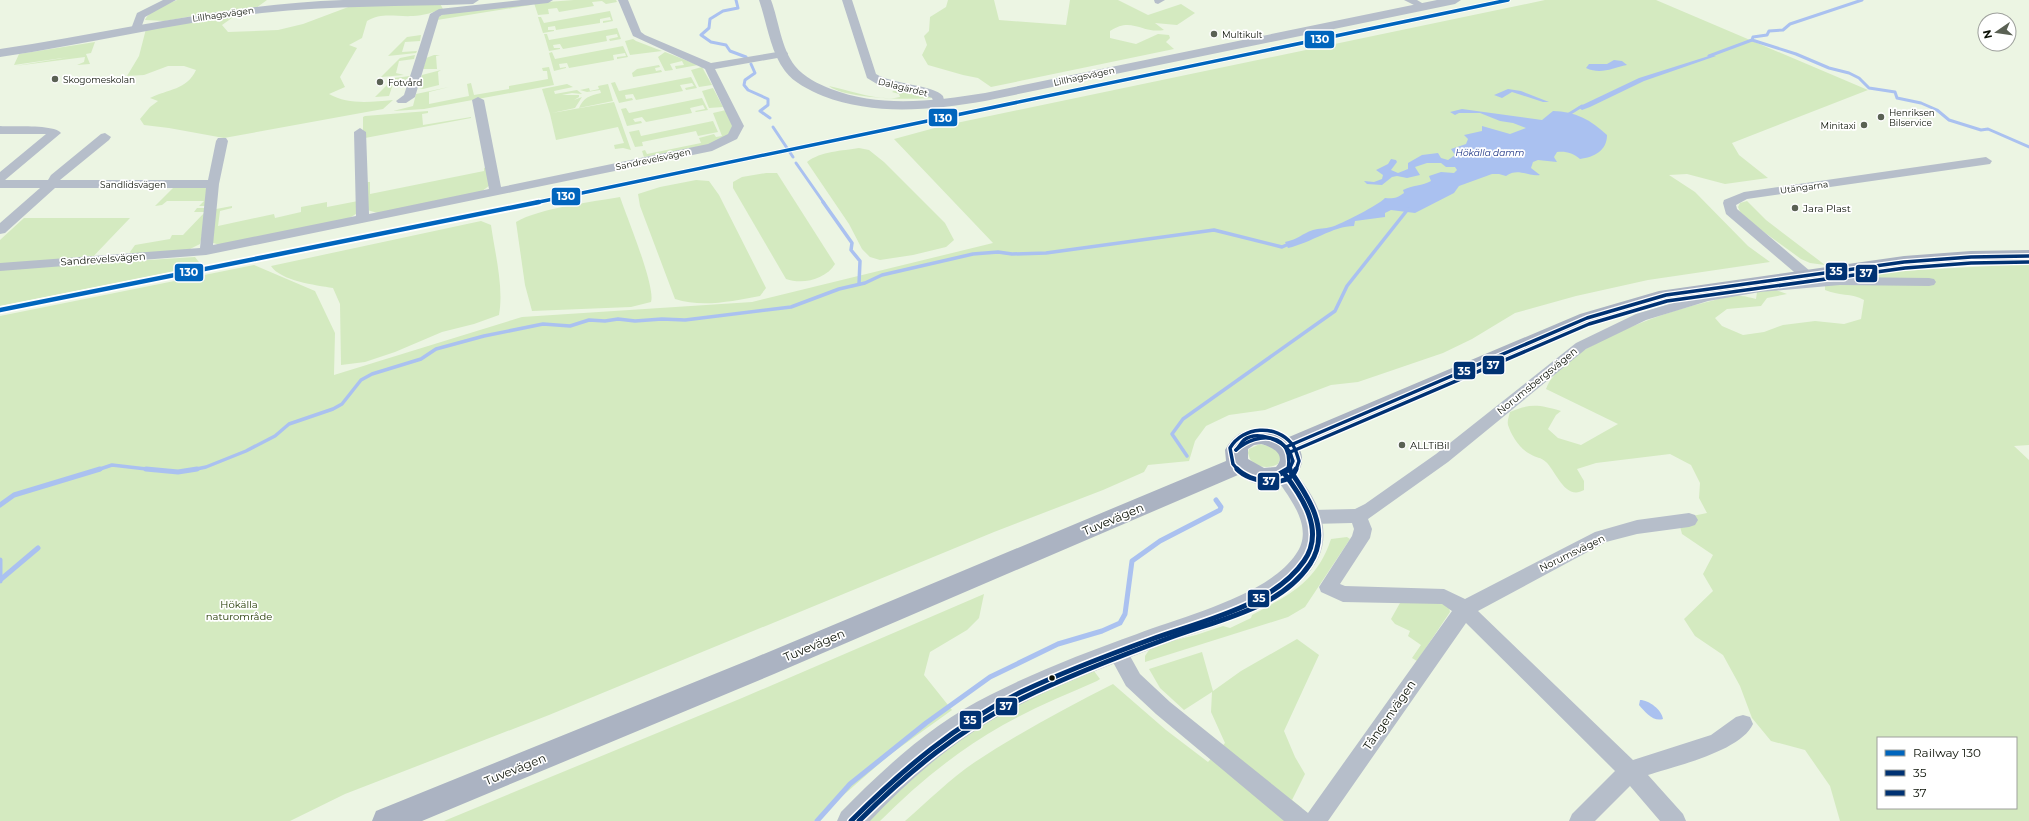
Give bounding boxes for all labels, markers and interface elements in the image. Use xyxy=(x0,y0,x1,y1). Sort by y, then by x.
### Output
street label: Lillhagsvägen xyxy=(191,4,255,24)
north arrow xyxy=(1977,12,2017,52)
text: N xyxy=(1979,28,1995,40)
marker: Multikult xyxy=(1209,29,1219,39)
place label: Multikult xyxy=(1222,29,1263,40)
line badge: 130 xyxy=(1304,30,1335,49)
text: 130 xyxy=(1311,32,1330,46)
street label: Lillhagsvägen xyxy=(1052,64,1116,88)
marker: Skogomeskolan xyxy=(50,74,60,84)
place label: Skogomeskolan xyxy=(63,74,135,85)
street label: Dalagärdet xyxy=(877,76,929,99)
marker: Fotvård xyxy=(375,77,385,87)
place label: Fotvård xyxy=(388,77,422,88)
place label: Henriksen Bilservice xyxy=(1889,107,1935,128)
line badge: 130 xyxy=(928,108,958,127)
text: 130 xyxy=(934,111,953,125)
marker: Henriksen Bilservice xyxy=(1876,112,1886,122)
place label: Minitaxi xyxy=(1821,120,1856,131)
marker: Minitaxi xyxy=(1859,120,1869,130)
street label: Sandrevelsvägen xyxy=(614,146,692,172)
water label: Hökälla damm xyxy=(1456,147,1524,158)
street label: Utängarna xyxy=(1779,178,1829,196)
street label: Sandlidsvägen xyxy=(100,179,166,190)
line badge: 130 xyxy=(551,187,581,206)
text: 130 xyxy=(557,189,576,203)
place label: Jara Plast xyxy=(1802,202,1851,215)
marker: Jara Plast xyxy=(1790,203,1800,213)
street label: Sandrevelsvägen xyxy=(60,250,146,268)
line badge: 35 xyxy=(1825,262,1848,281)
line badge: 130 xyxy=(174,263,204,282)
text: 35 xyxy=(1829,264,1843,278)
line badge: 37 xyxy=(1855,264,1878,283)
text: 130 xyxy=(180,265,199,279)
text: 37 xyxy=(1858,266,1873,280)
street label: Norumsbergsvägen xyxy=(1494,345,1580,417)
line badge: 37 xyxy=(1482,355,1505,375)
text: 37 xyxy=(1485,358,1500,372)
line badge: 35 xyxy=(1453,361,1476,380)
text: 35 xyxy=(1457,364,1471,378)
place label: ALLTiBil xyxy=(1410,439,1450,452)
marker: ALLTiBil xyxy=(1397,440,1407,450)
line badge: 37 xyxy=(1257,472,1280,491)
text: 37 xyxy=(1261,474,1276,488)
street label: Tuvevägen xyxy=(1080,499,1146,539)
street label: Norumsvägen xyxy=(1537,532,1607,574)
line badge: 35 xyxy=(1247,589,1270,608)
text: 35 xyxy=(1252,591,1266,605)
park label: Hökälla naturområde xyxy=(206,598,272,623)
street label: Tuvevägen xyxy=(781,625,847,665)
unlabelled marker xyxy=(1047,673,1057,683)
street label: Tångenvägen xyxy=(1359,677,1419,753)
line badge: 37 xyxy=(995,697,1018,716)
text: 37 xyxy=(998,699,1013,713)
line badge: 35 xyxy=(959,710,982,730)
text: 35 xyxy=(963,713,977,727)
legend xyxy=(1877,737,2017,809)
text: Railway 130 xyxy=(1913,745,1981,760)
street label: Tuvevägen xyxy=(482,750,548,788)
text: 35 xyxy=(1913,765,1927,780)
text: 37 xyxy=(1913,785,1927,800)

